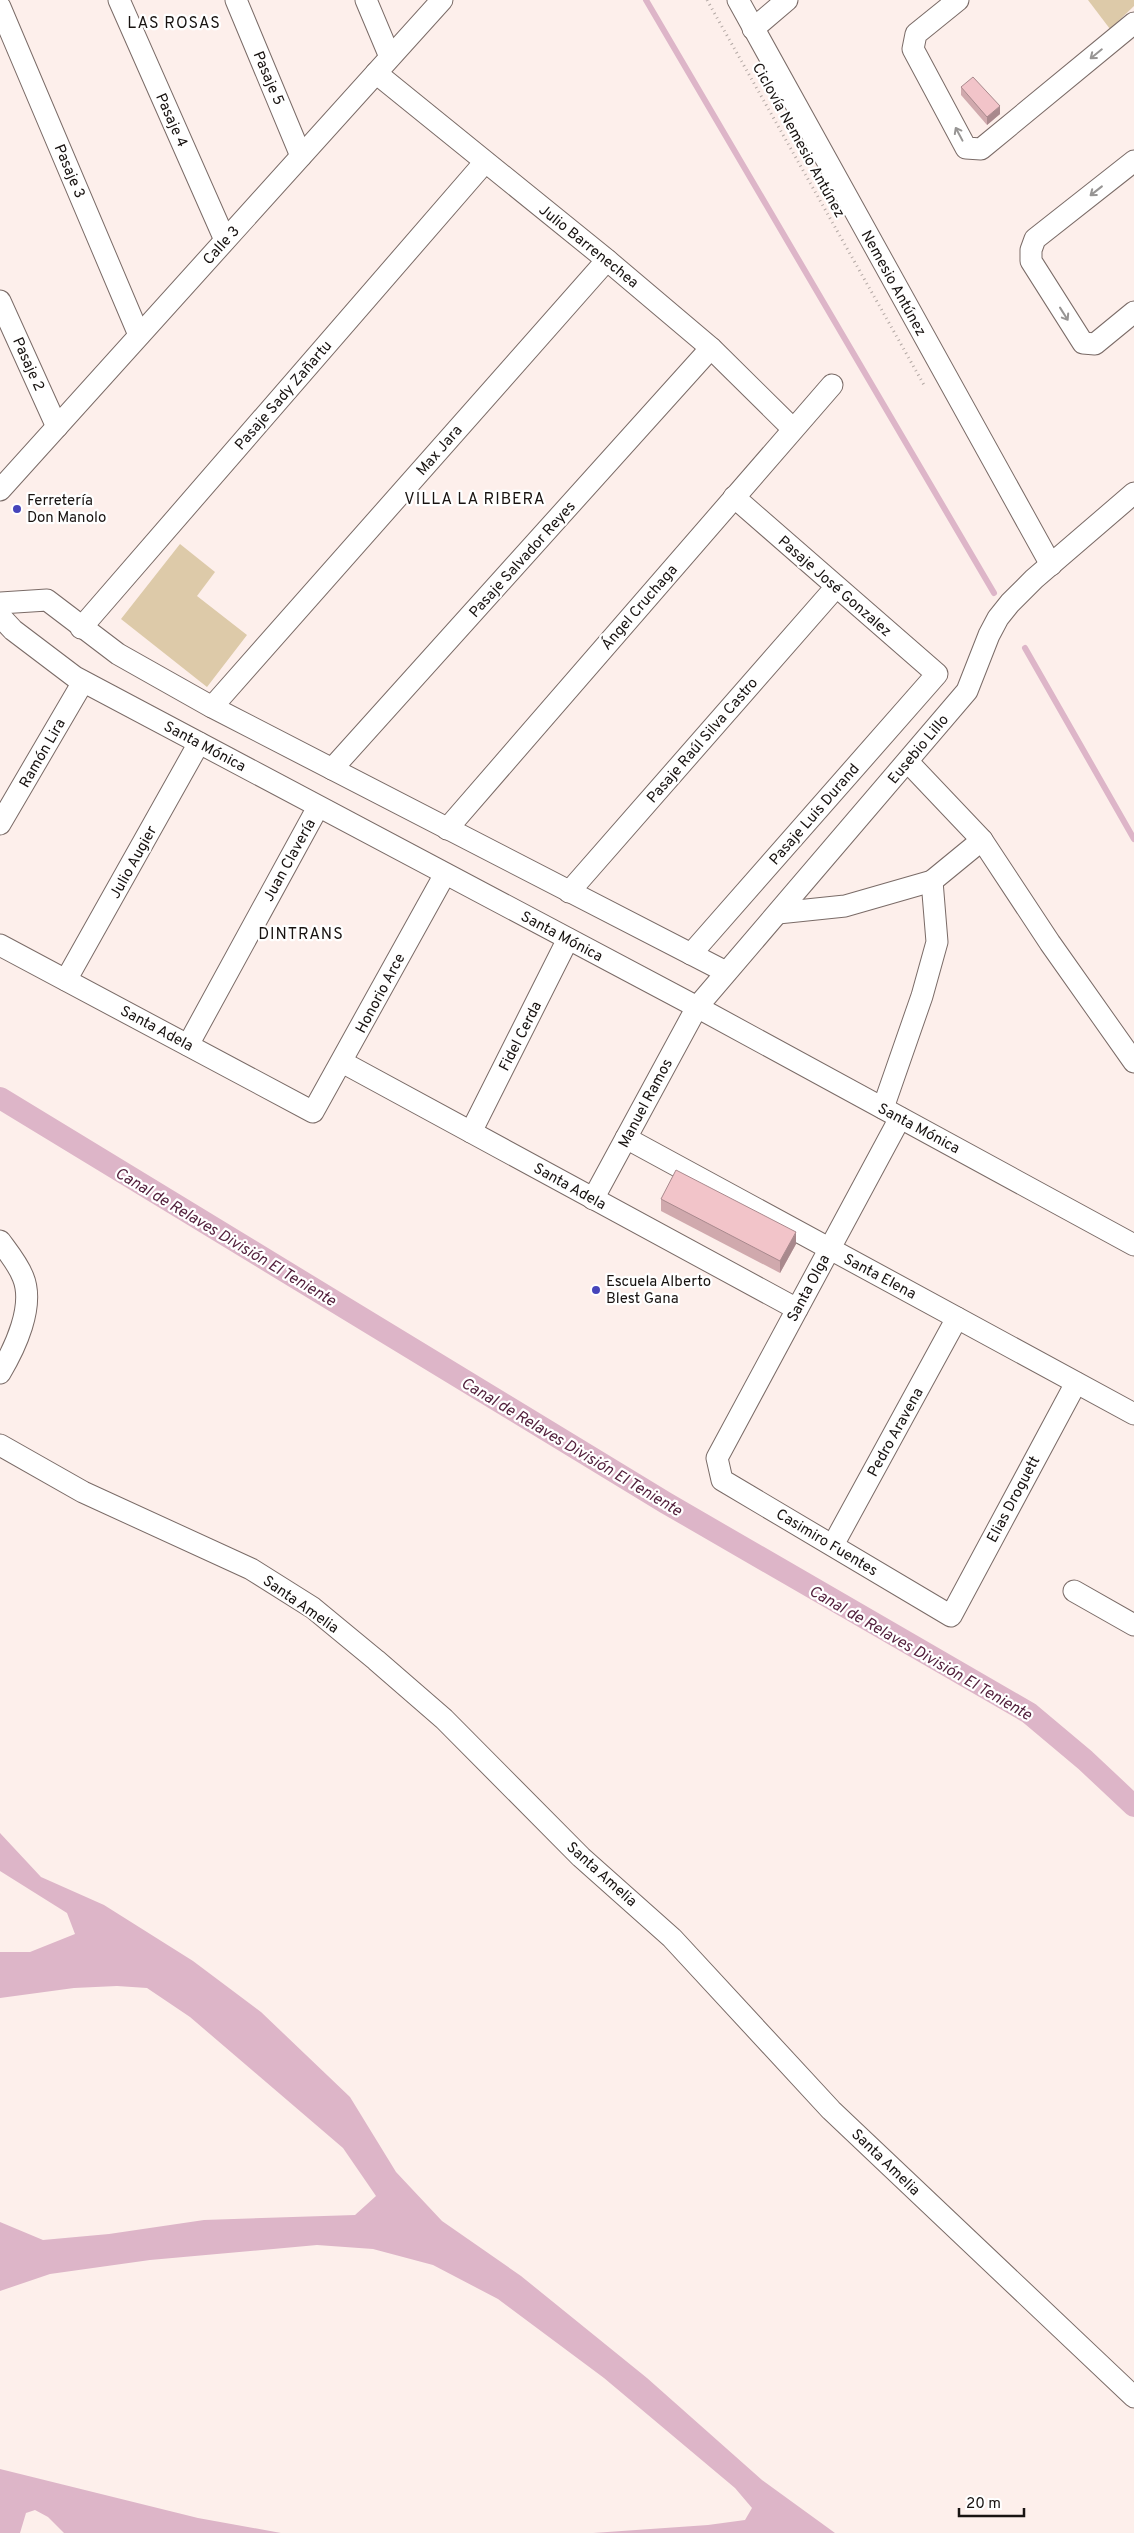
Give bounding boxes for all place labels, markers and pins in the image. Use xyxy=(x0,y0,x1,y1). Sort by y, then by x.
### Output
place label: Ferretería Don Manolo xyxy=(27,492,106,528)
marker: Ferretería Don Manolo xyxy=(11,503,23,515)
place label: Escuela Alberto Blest Gana xyxy=(606,1273,711,1309)
marker: Escuela Alberto Blest Gana xyxy=(590,1284,602,1296)

